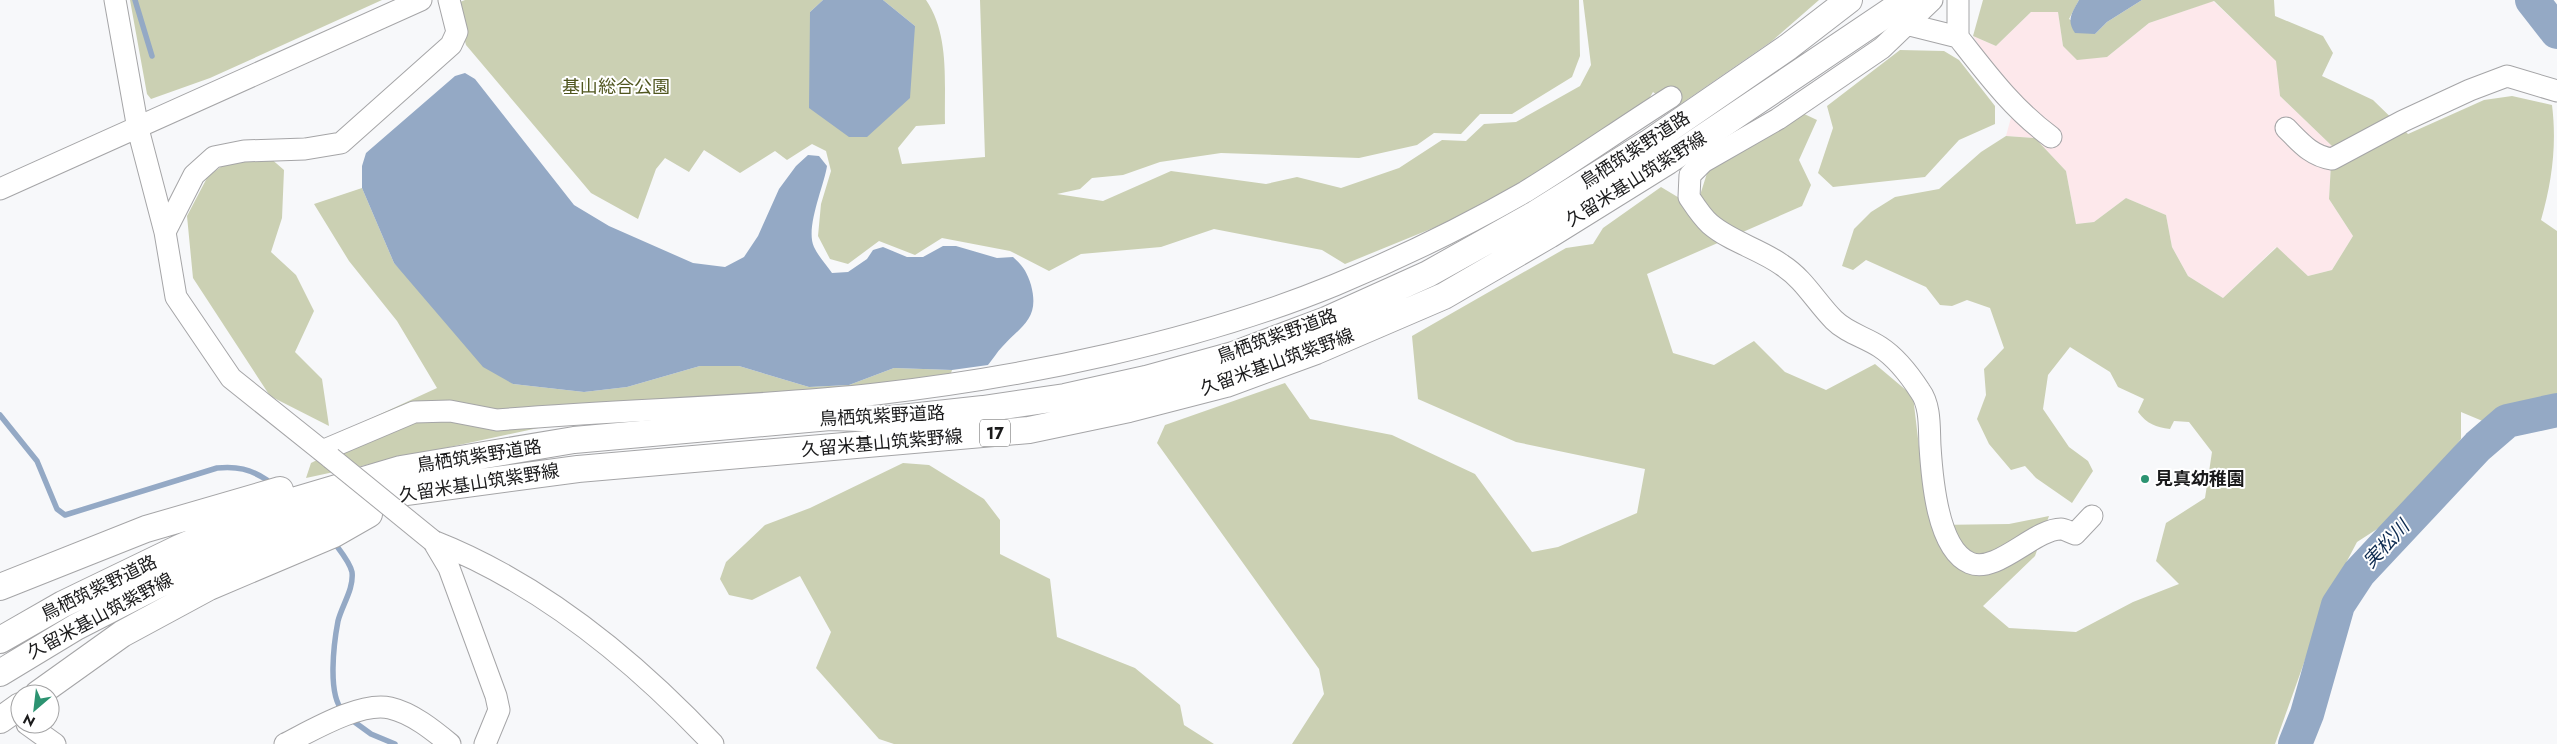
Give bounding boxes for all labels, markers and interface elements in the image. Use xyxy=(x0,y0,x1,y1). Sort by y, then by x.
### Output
park label: 基山総合公園 xyxy=(562,74,670,100)
street label: 鳥栖筑紫野道路 xyxy=(1575,105,1695,195)
street label: 久留米基山筑紫野線 xyxy=(1560,125,1712,233)
street label: 鳥栖筑紫野道路 xyxy=(1213,302,1341,370)
street label: 久留米基山筑紫野線 xyxy=(1196,322,1358,402)
street label: 鳥栖筑紫野道路 xyxy=(818,400,946,432)
road number: 17 xyxy=(980,419,1010,446)
street label: 久留米基山筑紫野線 xyxy=(800,423,964,463)
street label: 鳥栖筑紫野道路 xyxy=(415,433,543,479)
street label: 久留米基山筑紫野線 xyxy=(397,457,561,509)
place label: 見真幼稚園 xyxy=(2155,466,2245,492)
marker: 見真幼稚園 xyxy=(2139,473,2151,485)
water label: 実松川 xyxy=(2357,512,2417,574)
street label: 鳥栖筑紫野道路 xyxy=(37,549,161,627)
street label: 久留米基山筑紫野線 xyxy=(22,566,178,666)
north arrow xyxy=(10,684,60,734)
text: N xyxy=(19,709,39,732)

